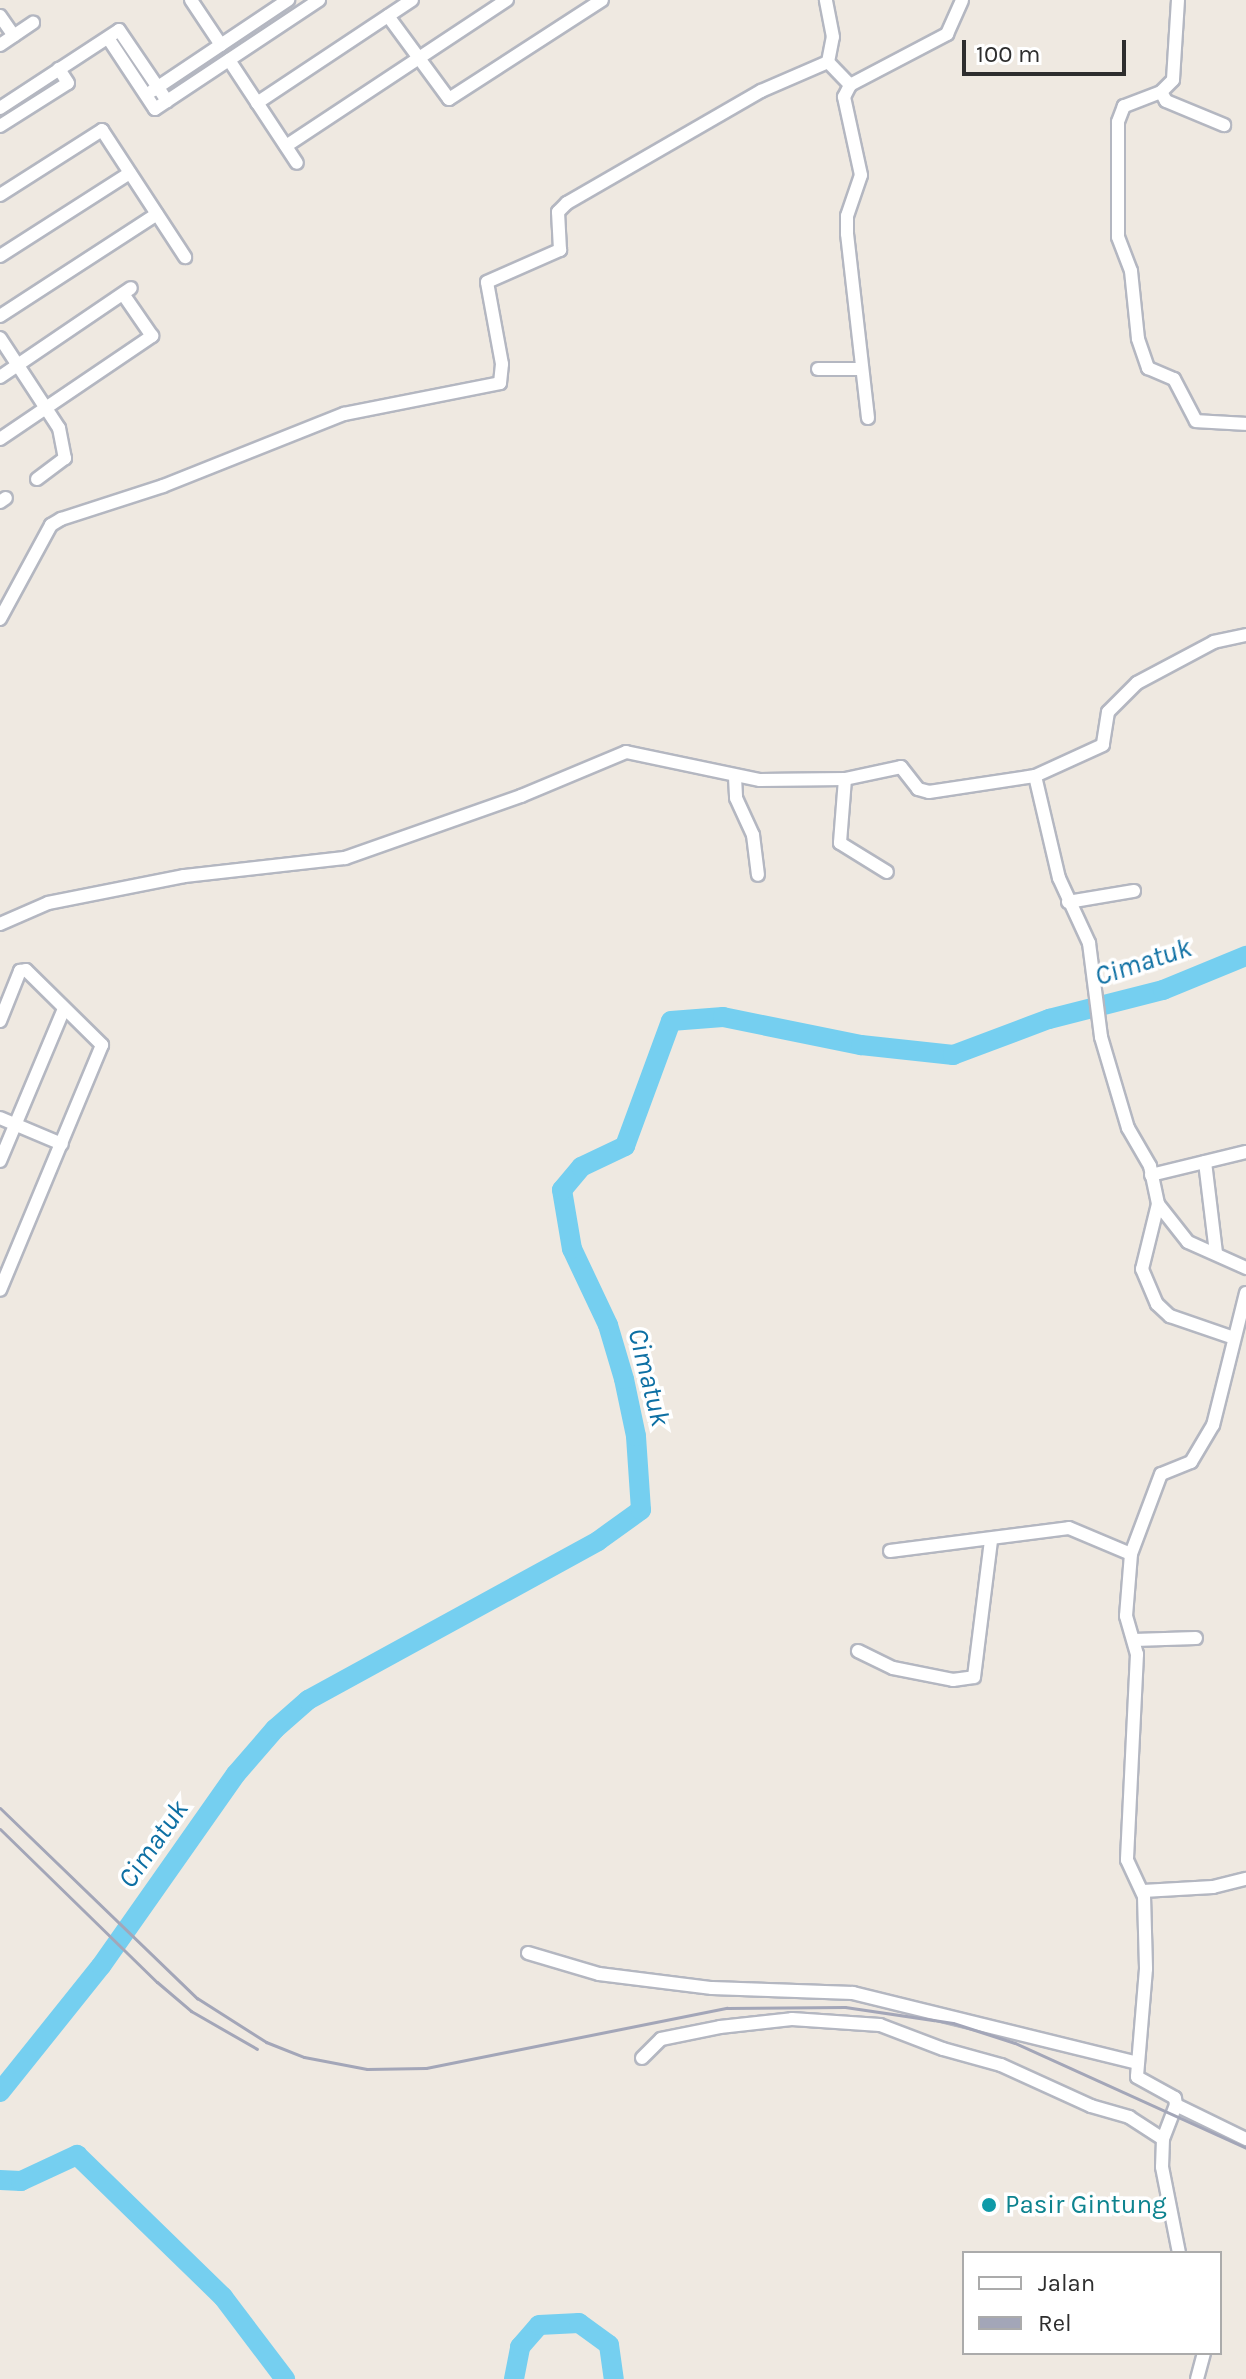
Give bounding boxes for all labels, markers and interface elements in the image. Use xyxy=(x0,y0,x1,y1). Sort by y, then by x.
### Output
scale bar xyxy=(966,24,1130,74)
text: 100 m xyxy=(976,40,1041,68)
water label: Cimatuk xyxy=(1090,931,1196,993)
water label: Cimatuk xyxy=(621,1325,677,1429)
water label: Cimatuk xyxy=(111,1794,195,1894)
place label: Pasir Gintung xyxy=(1005,2189,1167,2221)
marker: Pasir Gintung xyxy=(980,2196,998,2214)
legend xyxy=(962,2251,1222,2355)
text: Jalan xyxy=(1038,2269,1095,2297)
text: Rel xyxy=(1038,2309,1072,2337)

